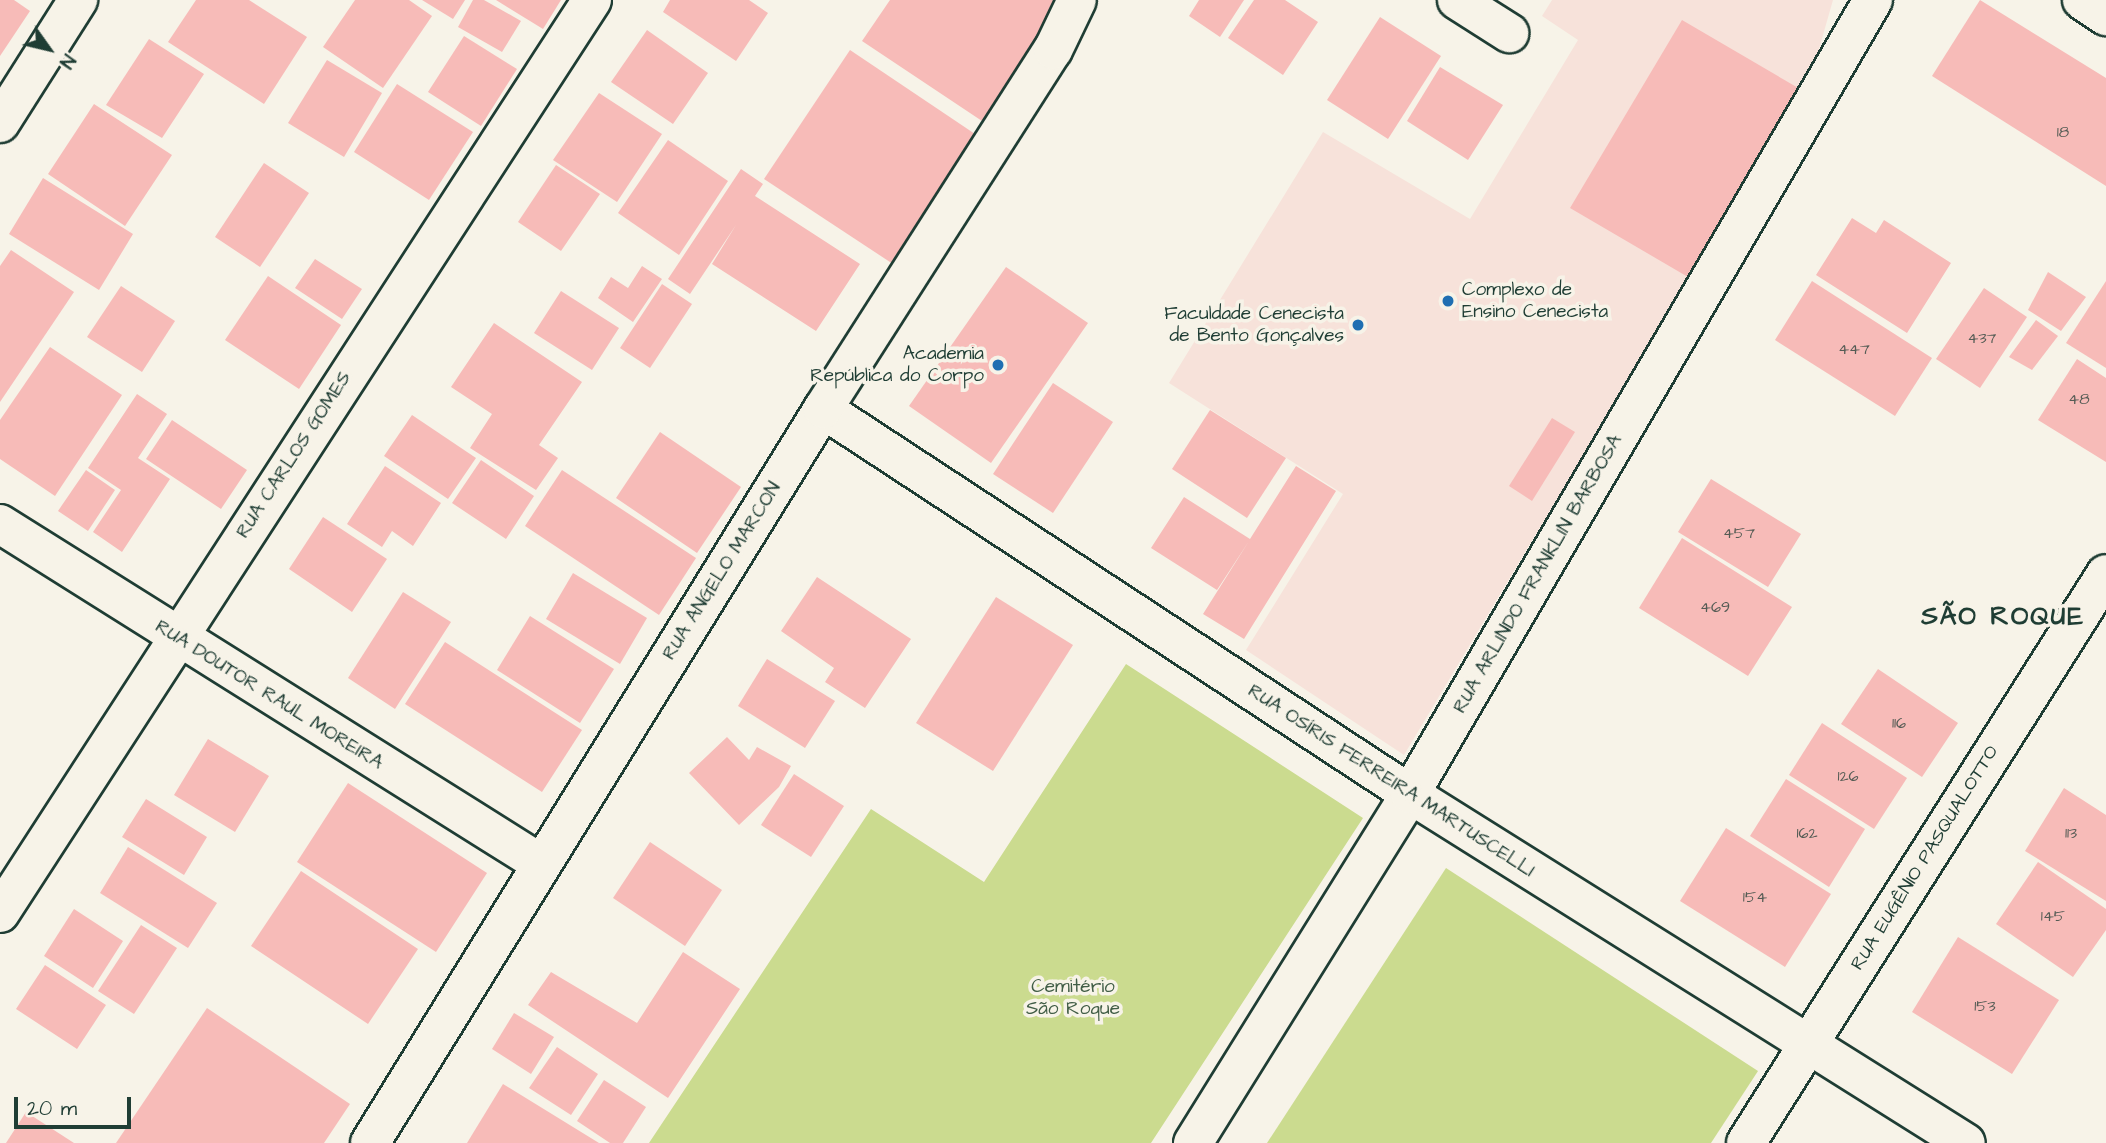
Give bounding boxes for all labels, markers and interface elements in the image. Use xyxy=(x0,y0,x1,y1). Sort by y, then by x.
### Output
north arrow xyxy=(14,14,84,84)
text: N xyxy=(52,49,81,74)
house number: 18 xyxy=(2057,122,2069,142)
place label: Complexo de Ensino Cenecista xyxy=(1462,279,1608,323)
marker: Complexo de Ensino Cenecista xyxy=(1440,293,1456,309)
place label: Faculdade Cenecista de Bento Gonçalves xyxy=(1164,303,1344,347)
marker: Faculdade Cenecista de Bento Gonçalves xyxy=(1350,317,1366,333)
house number: 437 xyxy=(1968,328,1996,348)
house number: 447 xyxy=(1838,339,1870,359)
place label: Academia República do Corpo xyxy=(810,343,984,387)
marker: Academia República do Corpo xyxy=(990,357,1006,373)
street label: RUA CARLOS GOMES xyxy=(232,367,356,543)
house number: 48 xyxy=(2068,389,2090,409)
street label: RUA ARLINDO FRANKLIN BARBOSA xyxy=(1449,431,1627,717)
street label: RUA ANGELO MARCON xyxy=(658,478,786,664)
house number: 457 xyxy=(1723,523,1755,543)
house number: 469 xyxy=(1700,597,1730,617)
district label: SÃO ROQUE xyxy=(1922,601,2084,633)
street label: RUA DOUTOR RAUL MOREIRA xyxy=(151,615,387,775)
street label: RUA OSÍRIS FERREIRA MARTUSCELLI xyxy=(1243,680,1539,882)
house number: 116 xyxy=(1892,713,1906,733)
street label: RUA EUGÊNIO PASQUALOTTO xyxy=(1846,741,2004,975)
house number: 126 xyxy=(1837,766,1859,786)
house number: 162 xyxy=(1796,823,1818,843)
house number: 113 xyxy=(2065,823,2077,843)
house number: 154 xyxy=(1743,887,1767,907)
house number: 145 xyxy=(2041,906,2065,926)
park label: Cemitério São Roque xyxy=(1026,976,1120,1020)
house number: 153 xyxy=(1974,996,1996,1016)
scale bar xyxy=(18,1084,135,1128)
text: 20 m xyxy=(27,1094,77,1123)

